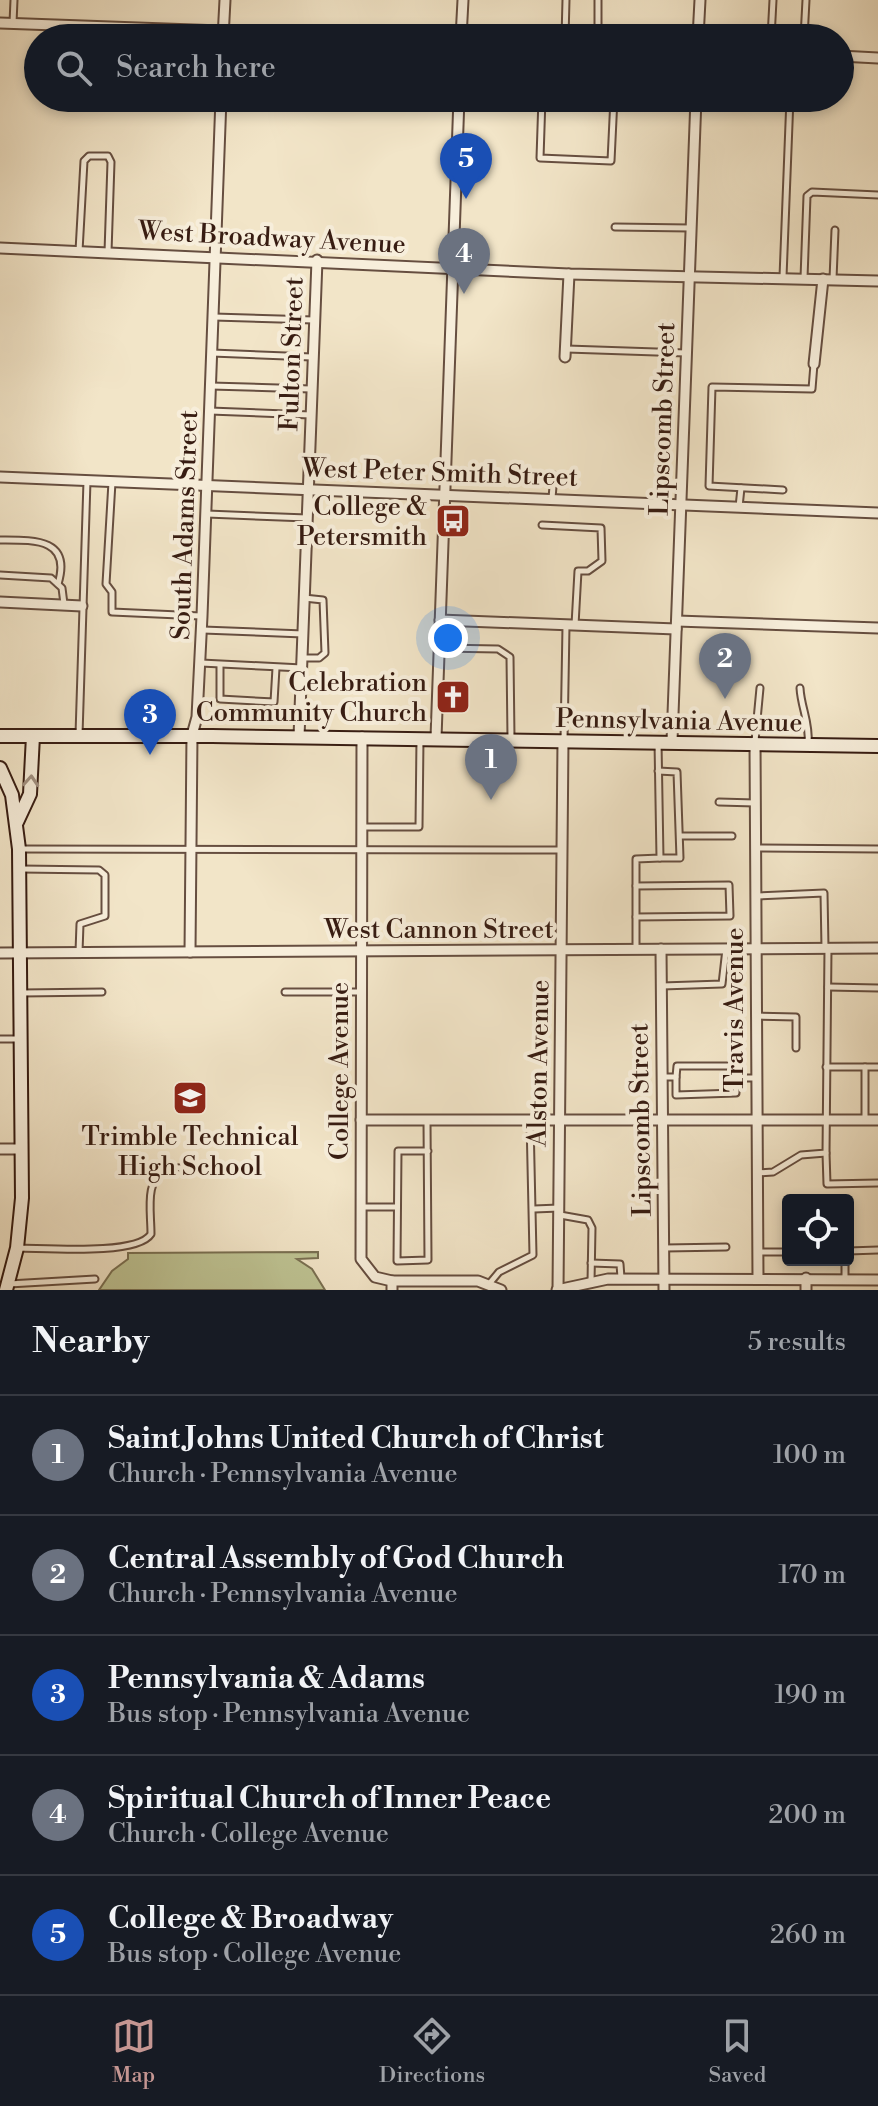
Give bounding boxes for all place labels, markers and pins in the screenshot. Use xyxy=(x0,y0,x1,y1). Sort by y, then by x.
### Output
pin: 5 xyxy=(440,133,492,199)
pin: 4 xyxy=(438,228,490,294)
place label: College & Petersmith xyxy=(297,491,427,553)
bus stop icon: College & Petersmith xyxy=(434,502,472,540)
pin: 2 xyxy=(699,633,751,699)
place label: Celebration Community Church xyxy=(196,667,427,729)
church icon: Celebration Community Church xyxy=(434,678,472,716)
pin: 3 xyxy=(124,689,176,755)
pin: 1 xyxy=(465,734,517,800)
school or university icon: Trimble Technical High School xyxy=(171,1079,209,1117)
place label: Trimble Technical High School xyxy=(82,1121,299,1183)

